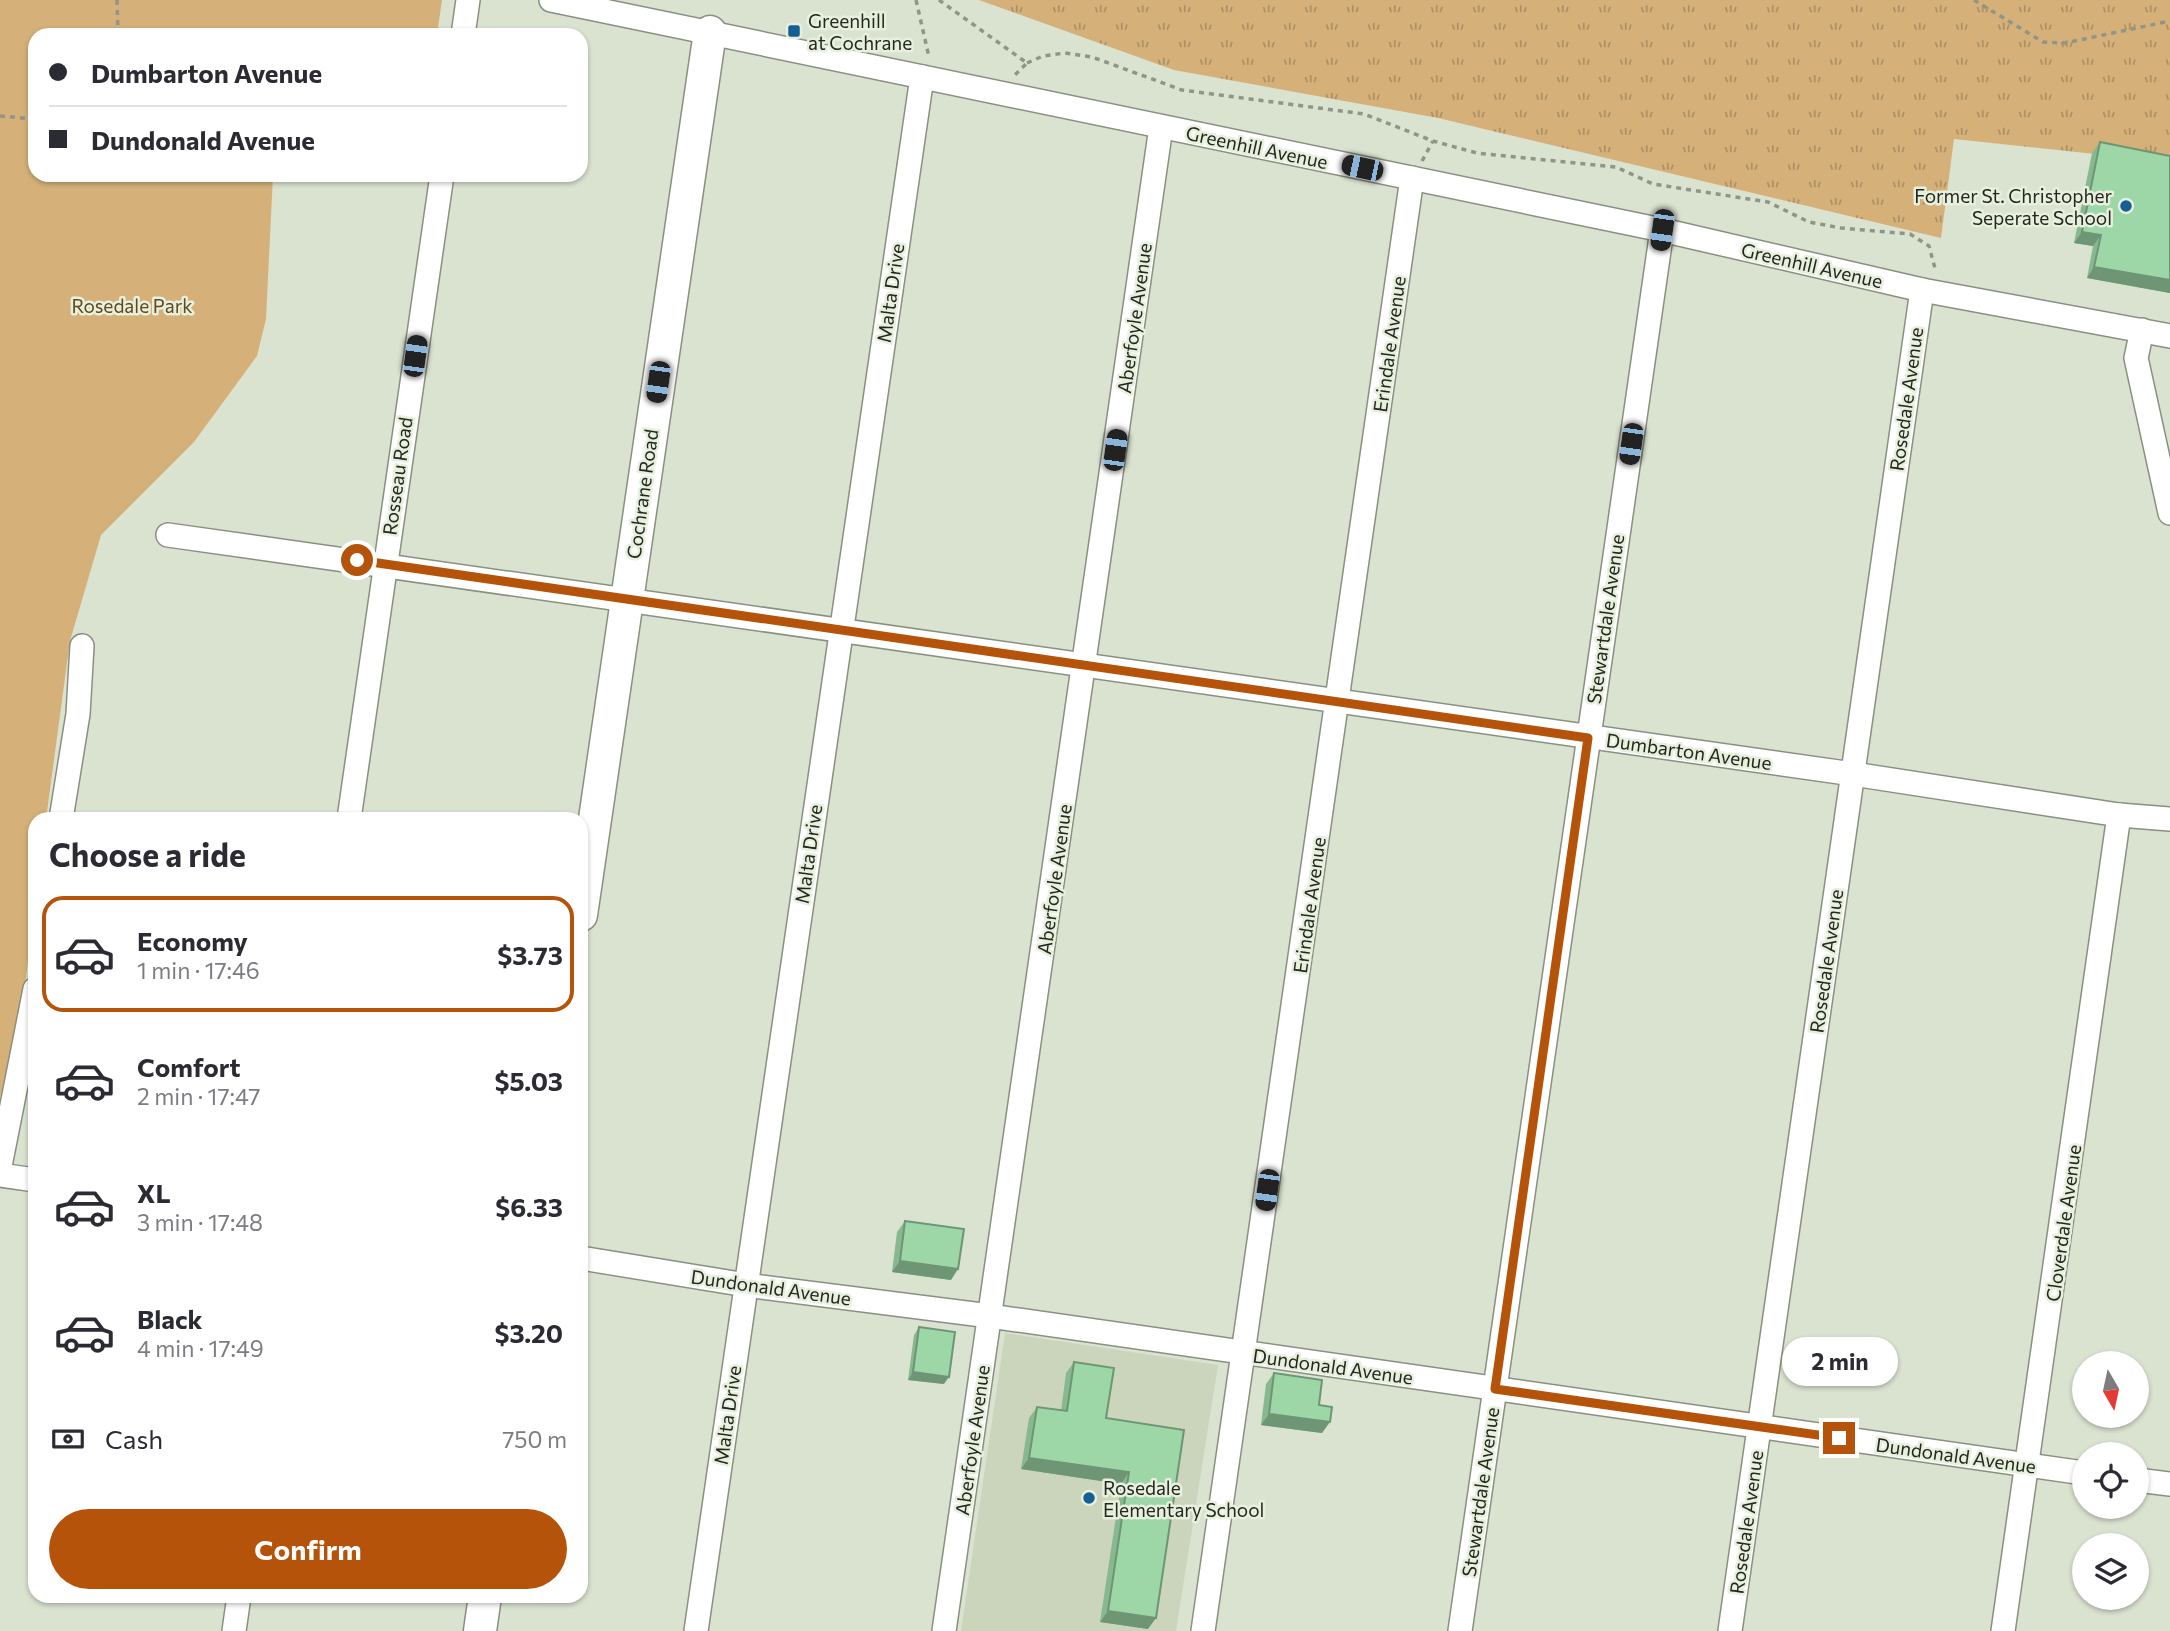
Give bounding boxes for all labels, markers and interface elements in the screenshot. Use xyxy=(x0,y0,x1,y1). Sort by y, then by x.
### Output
place label: Greenhill at Cochrane xyxy=(808,9,912,54)
marker: Greenhill at Cochrane xyxy=(786,23,802,39)
text: Dumbarton Avenue xyxy=(91,57,322,88)
street label: Greenhill Avenue xyxy=(1184,121,1330,173)
text: Dundonald Avenue xyxy=(91,124,315,155)
car xyxy=(1340,153,1385,183)
place label: Former St. Christopher Seperate School xyxy=(1914,184,2112,229)
marker: Former St. Christopher Seperate School xyxy=(2118,198,2134,214)
car xyxy=(1649,208,1676,252)
street label: Greenhill Avenue xyxy=(1739,238,1885,292)
street label: Aberfoyle Avenue xyxy=(1112,241,1156,395)
street label: Malta Drive xyxy=(872,242,908,344)
street label: Erindale Avenue xyxy=(1368,274,1410,414)
park label: Rosedale Park xyxy=(71,294,193,317)
street label: Rosedale Avenue xyxy=(1885,326,1927,472)
car xyxy=(402,334,429,378)
car xyxy=(645,360,672,404)
street label: Rosseau Road xyxy=(377,415,417,537)
car xyxy=(1618,422,1645,466)
street label: Cochrane Road xyxy=(622,428,662,560)
car xyxy=(1102,428,1129,472)
street label: Stewartdale Avenue xyxy=(1582,533,1628,705)
route start xyxy=(341,544,373,576)
street label: Dumbarton Avenue xyxy=(1605,728,1773,774)
street label: Aberfoyle Avenue xyxy=(1032,802,1076,956)
street label: Malta Drive xyxy=(790,803,826,905)
text: Choose a ride xyxy=(49,834,246,874)
street label: Erindale Avenue xyxy=(1288,835,1330,975)
street label: Rosedale Avenue xyxy=(1805,888,1847,1034)
icon: car xyxy=(53,923,116,986)
text: Economy xyxy=(137,925,248,956)
text: $3.73 xyxy=(497,939,563,970)
text: 1 min · 17:46 xyxy=(137,956,260,984)
icon: car xyxy=(53,1049,116,1112)
text: Comfort xyxy=(137,1051,240,1082)
text: $5.03 xyxy=(494,1065,563,1096)
text: 2 min · 17:47 xyxy=(137,1082,260,1110)
street label: Cloverdale Avenue xyxy=(2041,1143,2085,1303)
car xyxy=(1254,1168,1281,1212)
icon: car xyxy=(53,1175,116,1238)
text: XL xyxy=(137,1177,171,1208)
text: $6.33 xyxy=(495,1191,563,1222)
text: 3 min · 17:48 xyxy=(137,1208,263,1236)
street label: Dundonald Avenue xyxy=(689,1264,853,1310)
icon: car xyxy=(53,1301,116,1364)
text: Black xyxy=(137,1303,203,1334)
text: $3.20 xyxy=(494,1317,563,1348)
text: 4 min · 17:49 xyxy=(137,1334,264,1362)
callout: 2 min xyxy=(1781,1336,1897,1386)
street label: Dundonald Avenue xyxy=(1251,1343,1415,1389)
text: 2 min xyxy=(1811,1347,1869,1375)
north arrow xyxy=(2072,1351,2149,1428)
map controls xyxy=(2072,1351,2149,1610)
street label: Aberfoyle Avenue xyxy=(950,1363,994,1517)
street label: Malta Drive xyxy=(709,1364,745,1466)
street label: Stewartdale Avenue xyxy=(1457,1406,1503,1578)
icon: cash xyxy=(49,1420,87,1458)
route end xyxy=(1823,1422,1855,1454)
text: Cash xyxy=(105,1423,163,1454)
text: 750 m xyxy=(502,1425,567,1453)
street label: Dundonald Avenue xyxy=(1874,1432,2038,1478)
button: locate xyxy=(2072,1442,2149,1519)
street label: Rosedale Avenue xyxy=(1725,1449,1767,1595)
place label: Rosedale Elementary School xyxy=(1103,1476,1264,1521)
marker: Rosedale Elementary School xyxy=(1081,1490,1097,1506)
button: Confirm xyxy=(49,1509,567,1589)
button: layers xyxy=(2072,1533,2149,1610)

